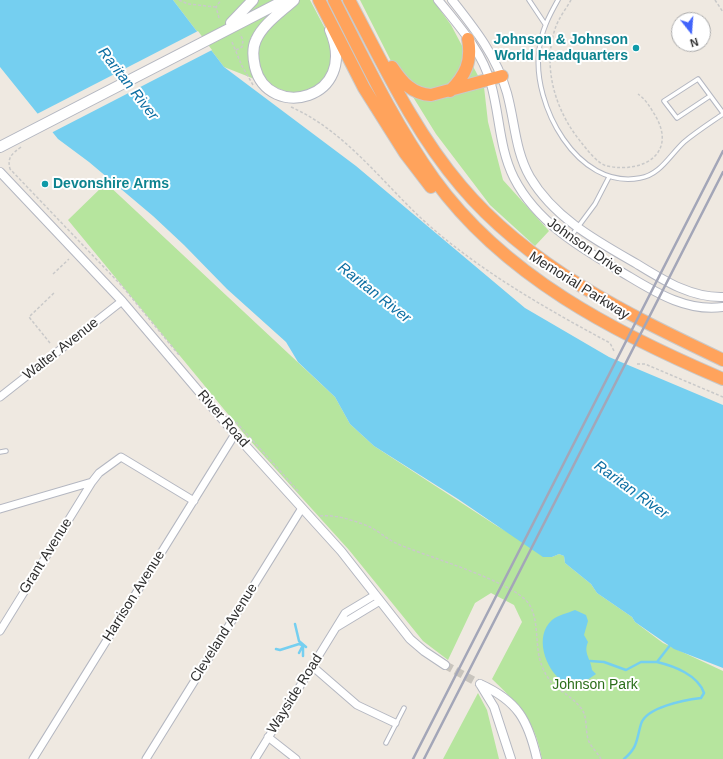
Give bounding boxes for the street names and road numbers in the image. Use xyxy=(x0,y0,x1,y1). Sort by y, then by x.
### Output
street label: Johnson Drive xyxy=(544,214,626,280)
street label: Memorial Parkway xyxy=(526,248,632,324)
street label: Walter Avenue xyxy=(20,314,102,384)
street label: River Road xyxy=(194,387,252,451)
street label: Grant Avenue xyxy=(16,515,76,597)
street label: Harrison Avenue xyxy=(99,547,169,645)
street label: Cleveland Avenue xyxy=(187,580,261,686)
street label: Wayside Road xyxy=(264,651,326,737)

